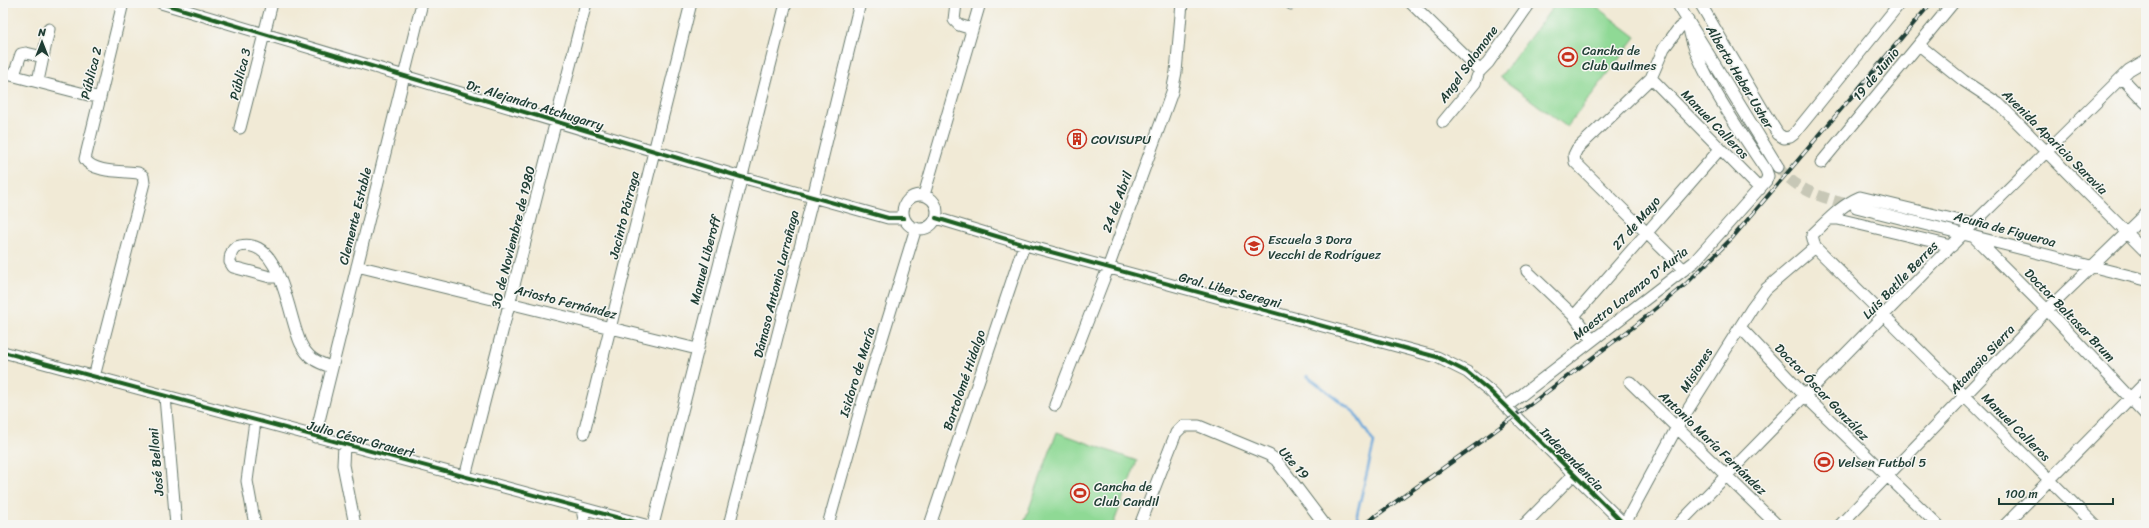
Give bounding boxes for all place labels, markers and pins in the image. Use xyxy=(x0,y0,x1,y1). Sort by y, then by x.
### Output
place label: Cancha de Club Quilmes xyxy=(1582,39,1656,77)
sports icon: Cancha de Club Quilmes xyxy=(1557,46,1579,68)
building icon: COVISUPU xyxy=(1066,128,1088,150)
place label: COVISUPU xyxy=(1091,128,1151,151)
place label: Escuela 3 Dora Vecchi de Rodríguez xyxy=(1268,228,1382,266)
school or university icon: Escuela 3 Dora Vecchi de Rodríguez xyxy=(1243,235,1265,257)
sports icon: Velsen Futbol 5 xyxy=(1813,451,1835,473)
place label: Velsen Futbol 5 xyxy=(1838,451,1927,474)
place label: Cancha de Club Candil xyxy=(1094,475,1159,513)
sports icon: Cancha de Club Candil xyxy=(1069,482,1091,504)

